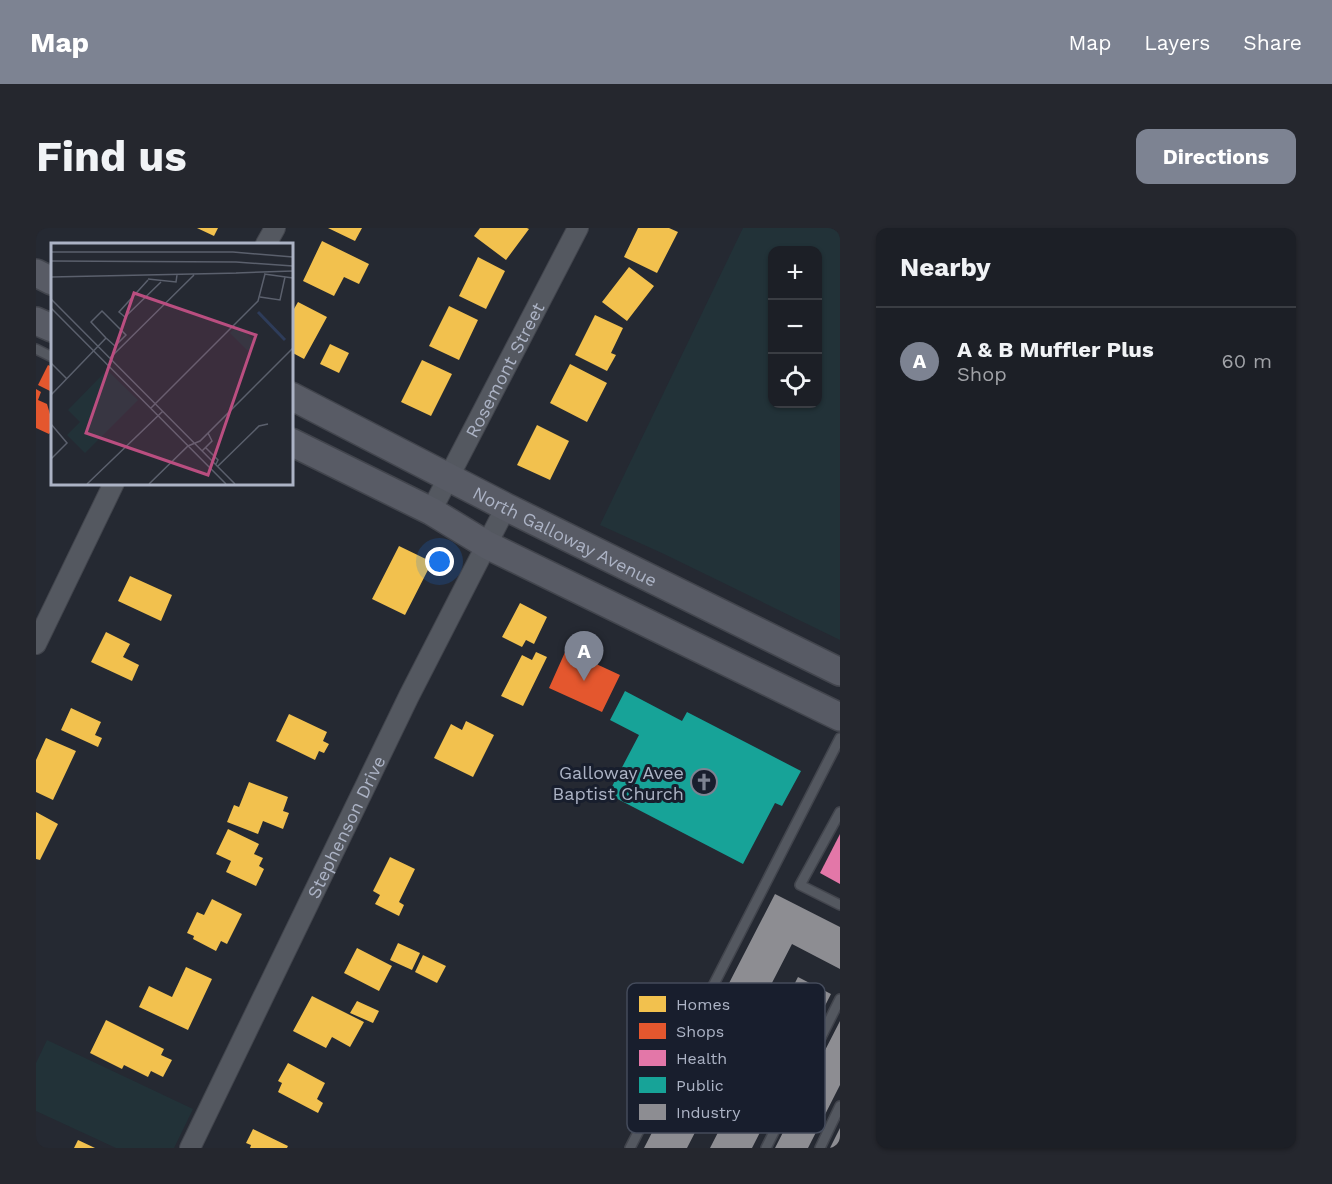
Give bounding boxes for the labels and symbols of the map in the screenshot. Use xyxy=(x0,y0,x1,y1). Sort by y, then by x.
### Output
inset map xyxy=(51,243,292,484)
street label: Rosemont Street xyxy=(461,298,548,441)
street label: North Galloway Avenue xyxy=(470,481,661,591)
your location xyxy=(425,547,454,576)
pin: A xyxy=(564,632,604,681)
street label: Stephenson Drive xyxy=(302,752,389,901)
place label: Galloway Avee Baptist Church xyxy=(553,762,684,804)
church icon: Galloway Avee Baptist Church xyxy=(689,767,719,797)
legend xyxy=(627,983,825,1133)
text: Homes xyxy=(676,995,730,1014)
text: Shops xyxy=(676,1022,724,1041)
text: Health xyxy=(676,1049,727,1068)
text: Public xyxy=(676,1076,724,1095)
text: Industry xyxy=(676,1103,741,1122)

